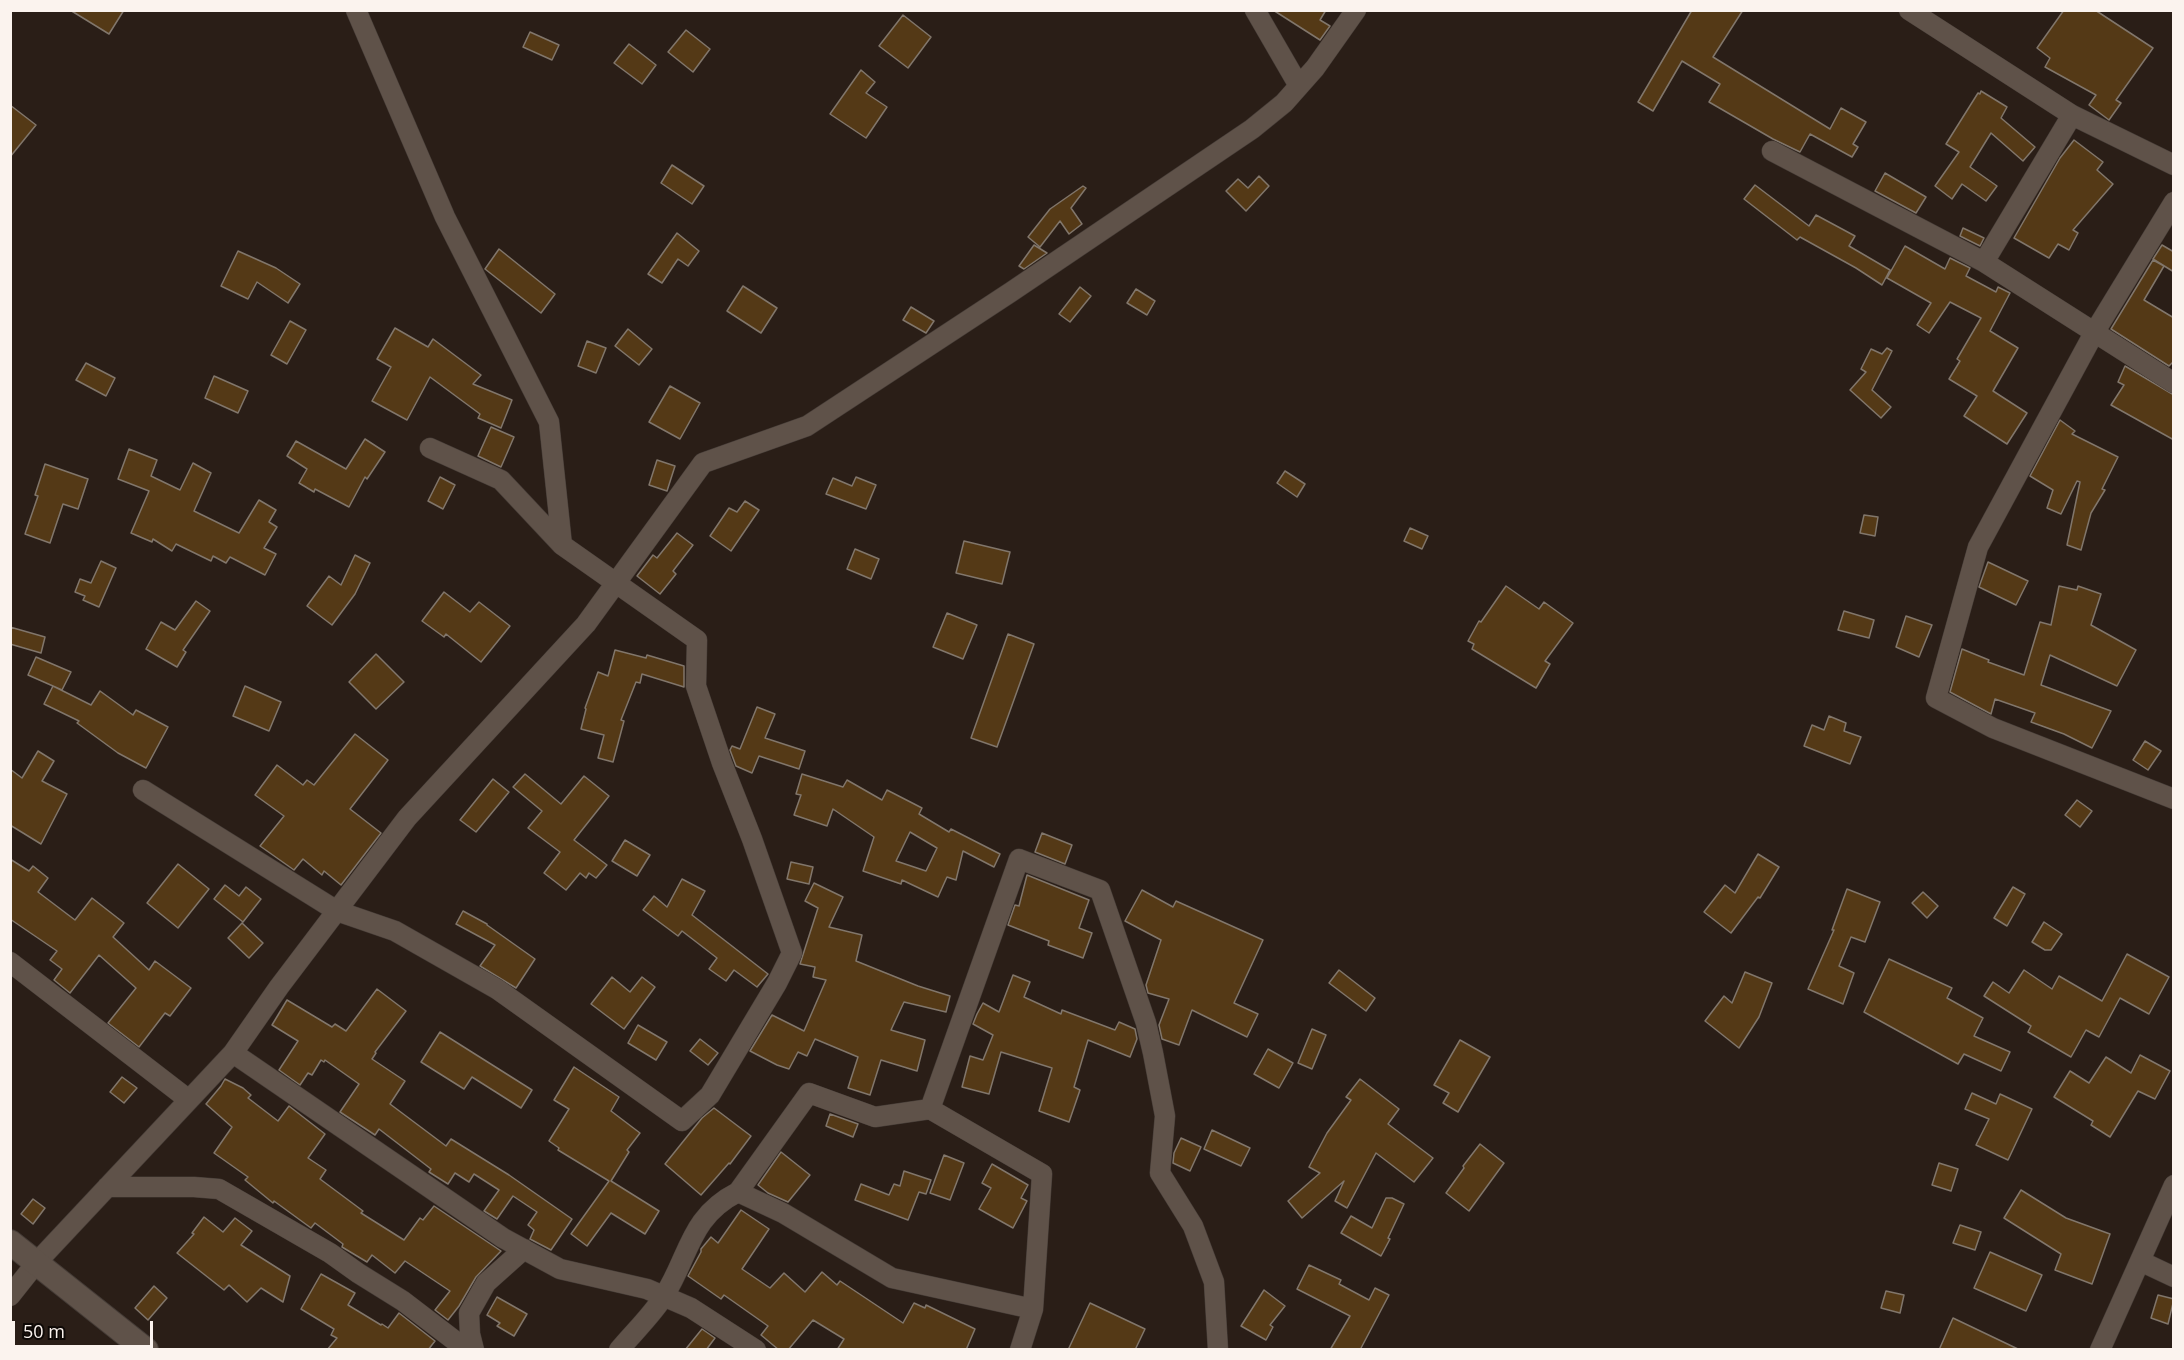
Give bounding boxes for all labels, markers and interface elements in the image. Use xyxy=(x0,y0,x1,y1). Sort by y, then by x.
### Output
scale bar xyxy=(15,1309,156,1347)
text: 50 m xyxy=(23,1319,65,1343)

